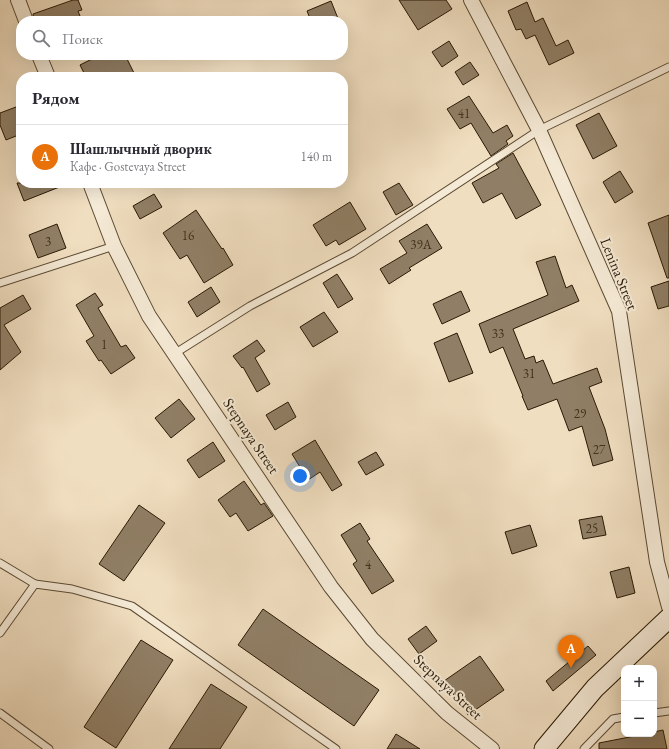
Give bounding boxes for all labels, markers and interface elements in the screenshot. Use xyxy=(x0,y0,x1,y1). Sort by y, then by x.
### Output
search box xyxy=(16,16,348,60)
icon: search xyxy=(30,27,52,49)
text: Поиск xyxy=(62,29,103,48)
text: Рядом xyxy=(32,87,80,109)
house number: 41 xyxy=(458,105,470,122)
text: Шашлычный дворик xyxy=(70,139,212,158)
text: A xyxy=(40,148,50,165)
text: 140 m xyxy=(301,148,332,165)
text: Кафе · Gostevaya Street xyxy=(70,158,186,175)
house number: 16 xyxy=(182,227,194,244)
house number: 3 xyxy=(45,233,51,250)
street label: Lenina Street xyxy=(596,235,643,313)
house number: 39А xyxy=(410,236,433,253)
house number: 33 xyxy=(492,325,504,342)
house number: 1 xyxy=(101,336,107,353)
house number: 31 xyxy=(523,365,535,382)
street label: Stepnaya Street xyxy=(219,394,284,477)
house number: 29 xyxy=(574,405,587,422)
house number: 27 xyxy=(593,441,606,458)
your location xyxy=(290,466,310,486)
house number: 25 xyxy=(586,520,598,537)
house number: 4 xyxy=(365,556,372,573)
pin: A xyxy=(558,635,584,668)
street label: Stepnaya Street xyxy=(410,650,487,724)
map controls xyxy=(621,665,657,737)
button: + xyxy=(621,665,657,701)
button: − xyxy=(621,701,657,737)

